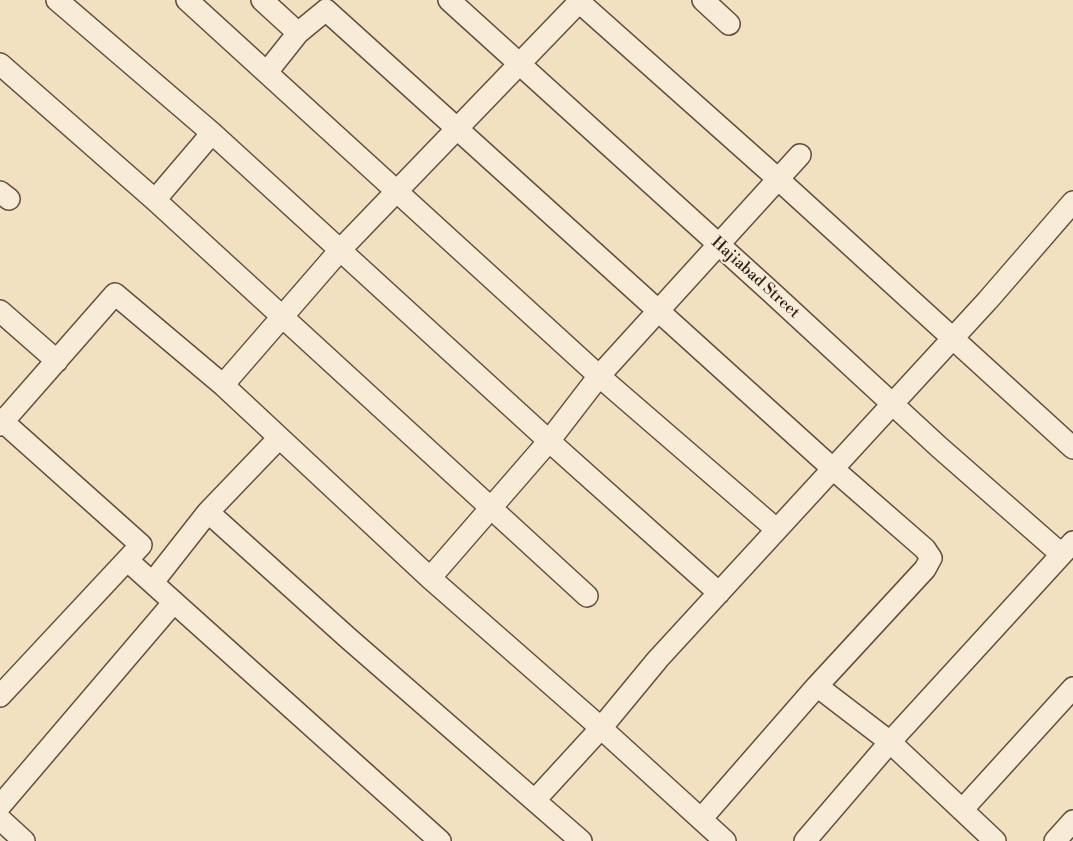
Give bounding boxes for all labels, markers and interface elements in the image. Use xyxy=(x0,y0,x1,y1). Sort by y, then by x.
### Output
street label: Hajiabad Street xyxy=(707,233,803,323)

